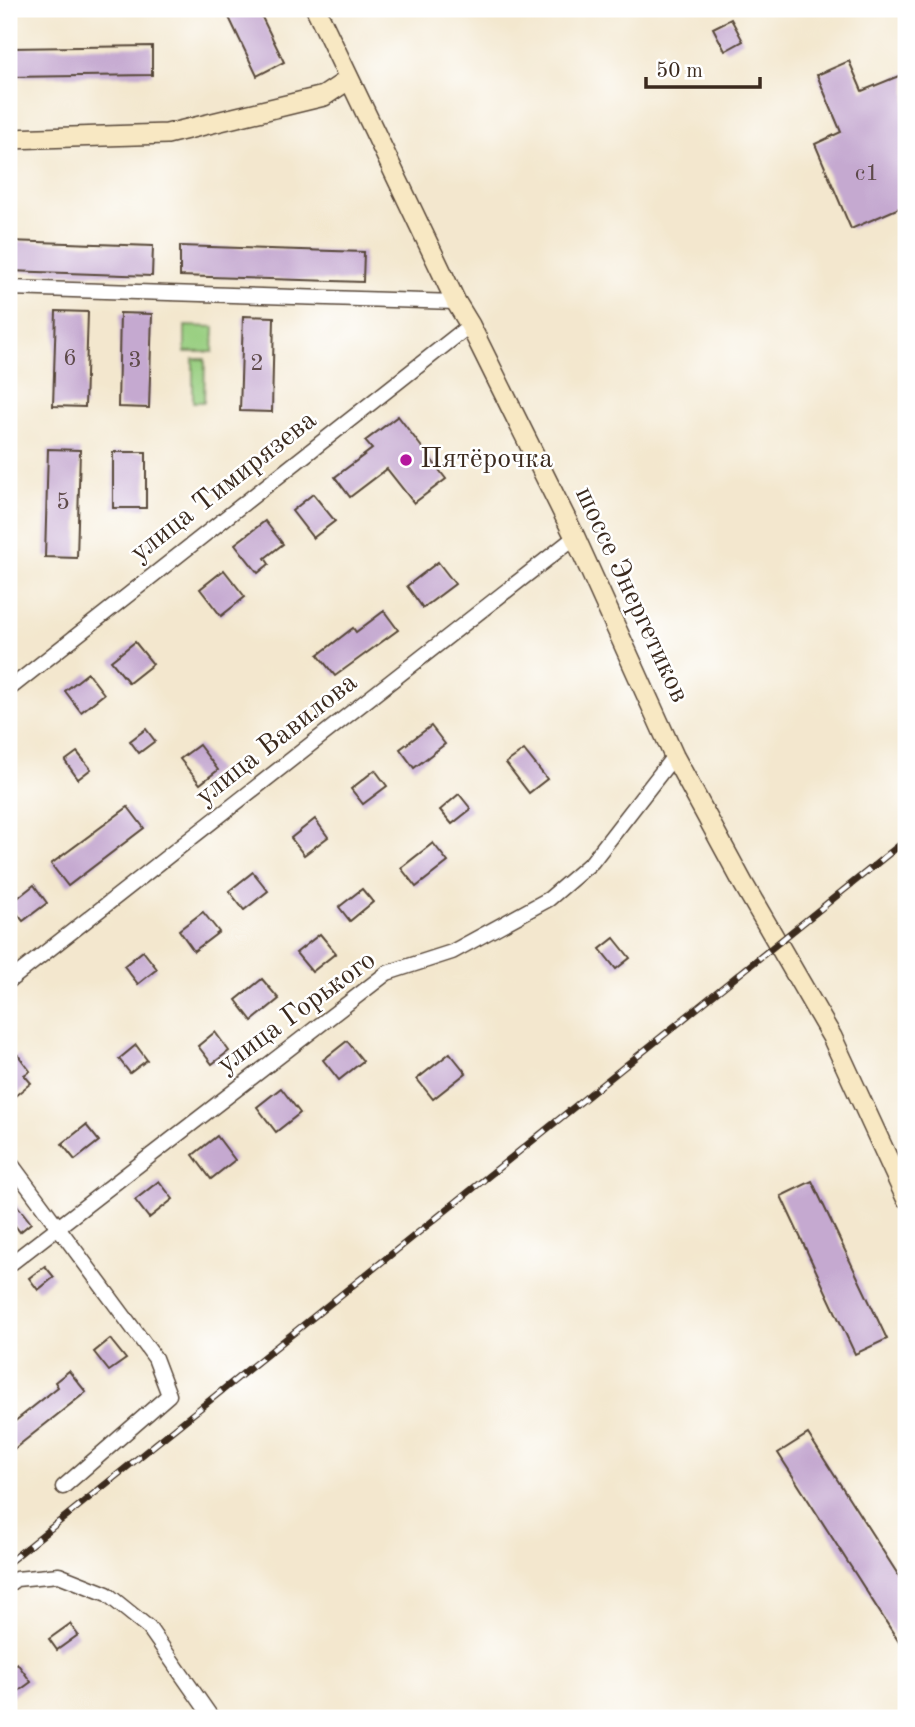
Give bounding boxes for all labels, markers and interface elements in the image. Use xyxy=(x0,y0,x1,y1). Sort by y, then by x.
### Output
scale bar xyxy=(646,46,759,90)
text: 50 m xyxy=(656,61,703,82)
house number: с1 xyxy=(855,162,879,186)
house number: 6 xyxy=(63,347,77,371)
house number: 3 xyxy=(128,349,142,373)
house number: 2 xyxy=(250,352,264,376)
street label: улица Тимирязева xyxy=(126,406,322,568)
place label: Пятёрочка xyxy=(420,446,553,474)
marker: Пятёрочка xyxy=(398,452,414,468)
street label: шоссе Энергетиков xyxy=(569,483,693,707)
house number: 5 xyxy=(56,491,70,515)
street label: улица Вавилова xyxy=(191,668,363,811)
street label: улица Горького xyxy=(213,946,381,1080)

